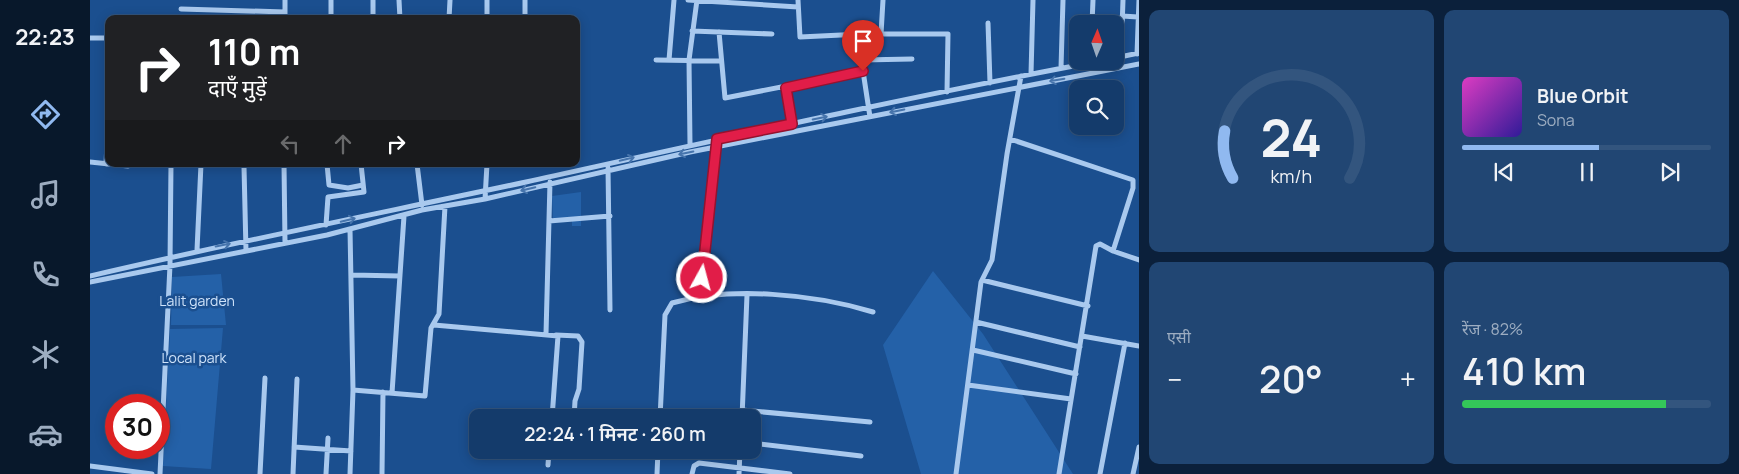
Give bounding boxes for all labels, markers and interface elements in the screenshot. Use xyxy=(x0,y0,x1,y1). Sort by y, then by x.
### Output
north arrow xyxy=(1069,15,1124,70)
map controls xyxy=(1069,15,1124,135)
pin xyxy=(842,20,884,71)
text: 22:23 xyxy=(15,22,75,52)
icon: arrive xyxy=(849,27,877,55)
text: 110 m xyxy=(208,28,300,76)
icon: right xyxy=(125,35,190,100)
text: दाएँ मुड़ें xyxy=(208,73,267,103)
one-way arrow xyxy=(1049,75,1065,85)
button: search xyxy=(1069,80,1124,135)
text: Blue Orbit xyxy=(1537,83,1629,109)
icon: directions xyxy=(28,97,63,132)
text: 24 xyxy=(1261,102,1322,173)
one-way arrow xyxy=(890,107,906,116)
text: Sona xyxy=(1537,109,1575,131)
one-way arrow xyxy=(811,113,827,122)
icon: left xyxy=(276,130,304,158)
icon: ahead xyxy=(329,130,357,158)
icon: right xyxy=(382,130,410,158)
one-way arrow xyxy=(679,148,695,158)
one-way arrow xyxy=(618,154,634,163)
icon: previous xyxy=(1490,158,1518,186)
icon: pause xyxy=(1573,158,1601,186)
icon: next xyxy=(1656,158,1684,186)
text: km/h xyxy=(1271,164,1312,188)
icon: music xyxy=(28,177,63,212)
one-way arrow xyxy=(521,185,537,194)
one-way arrow xyxy=(340,215,356,224)
one-way arrow xyxy=(214,240,230,249)
position arrow xyxy=(675,251,727,303)
icon: phone xyxy=(28,257,63,292)
park label: Lalit garden xyxy=(159,291,235,310)
text: रेंज · 82% xyxy=(1462,318,1523,340)
text: एसी xyxy=(1167,326,1191,348)
icon: climate xyxy=(28,337,63,372)
text: 410 km xyxy=(1462,344,1586,396)
park label: Local park xyxy=(161,348,228,367)
text: 20° xyxy=(1259,352,1323,404)
text: − xyxy=(1167,360,1182,398)
text: + xyxy=(1400,360,1416,398)
speed limit sign: 30 xyxy=(105,394,170,459)
icon: car xyxy=(28,417,63,452)
text: 22:24 · 1 मिनट · 260 m xyxy=(524,421,706,447)

